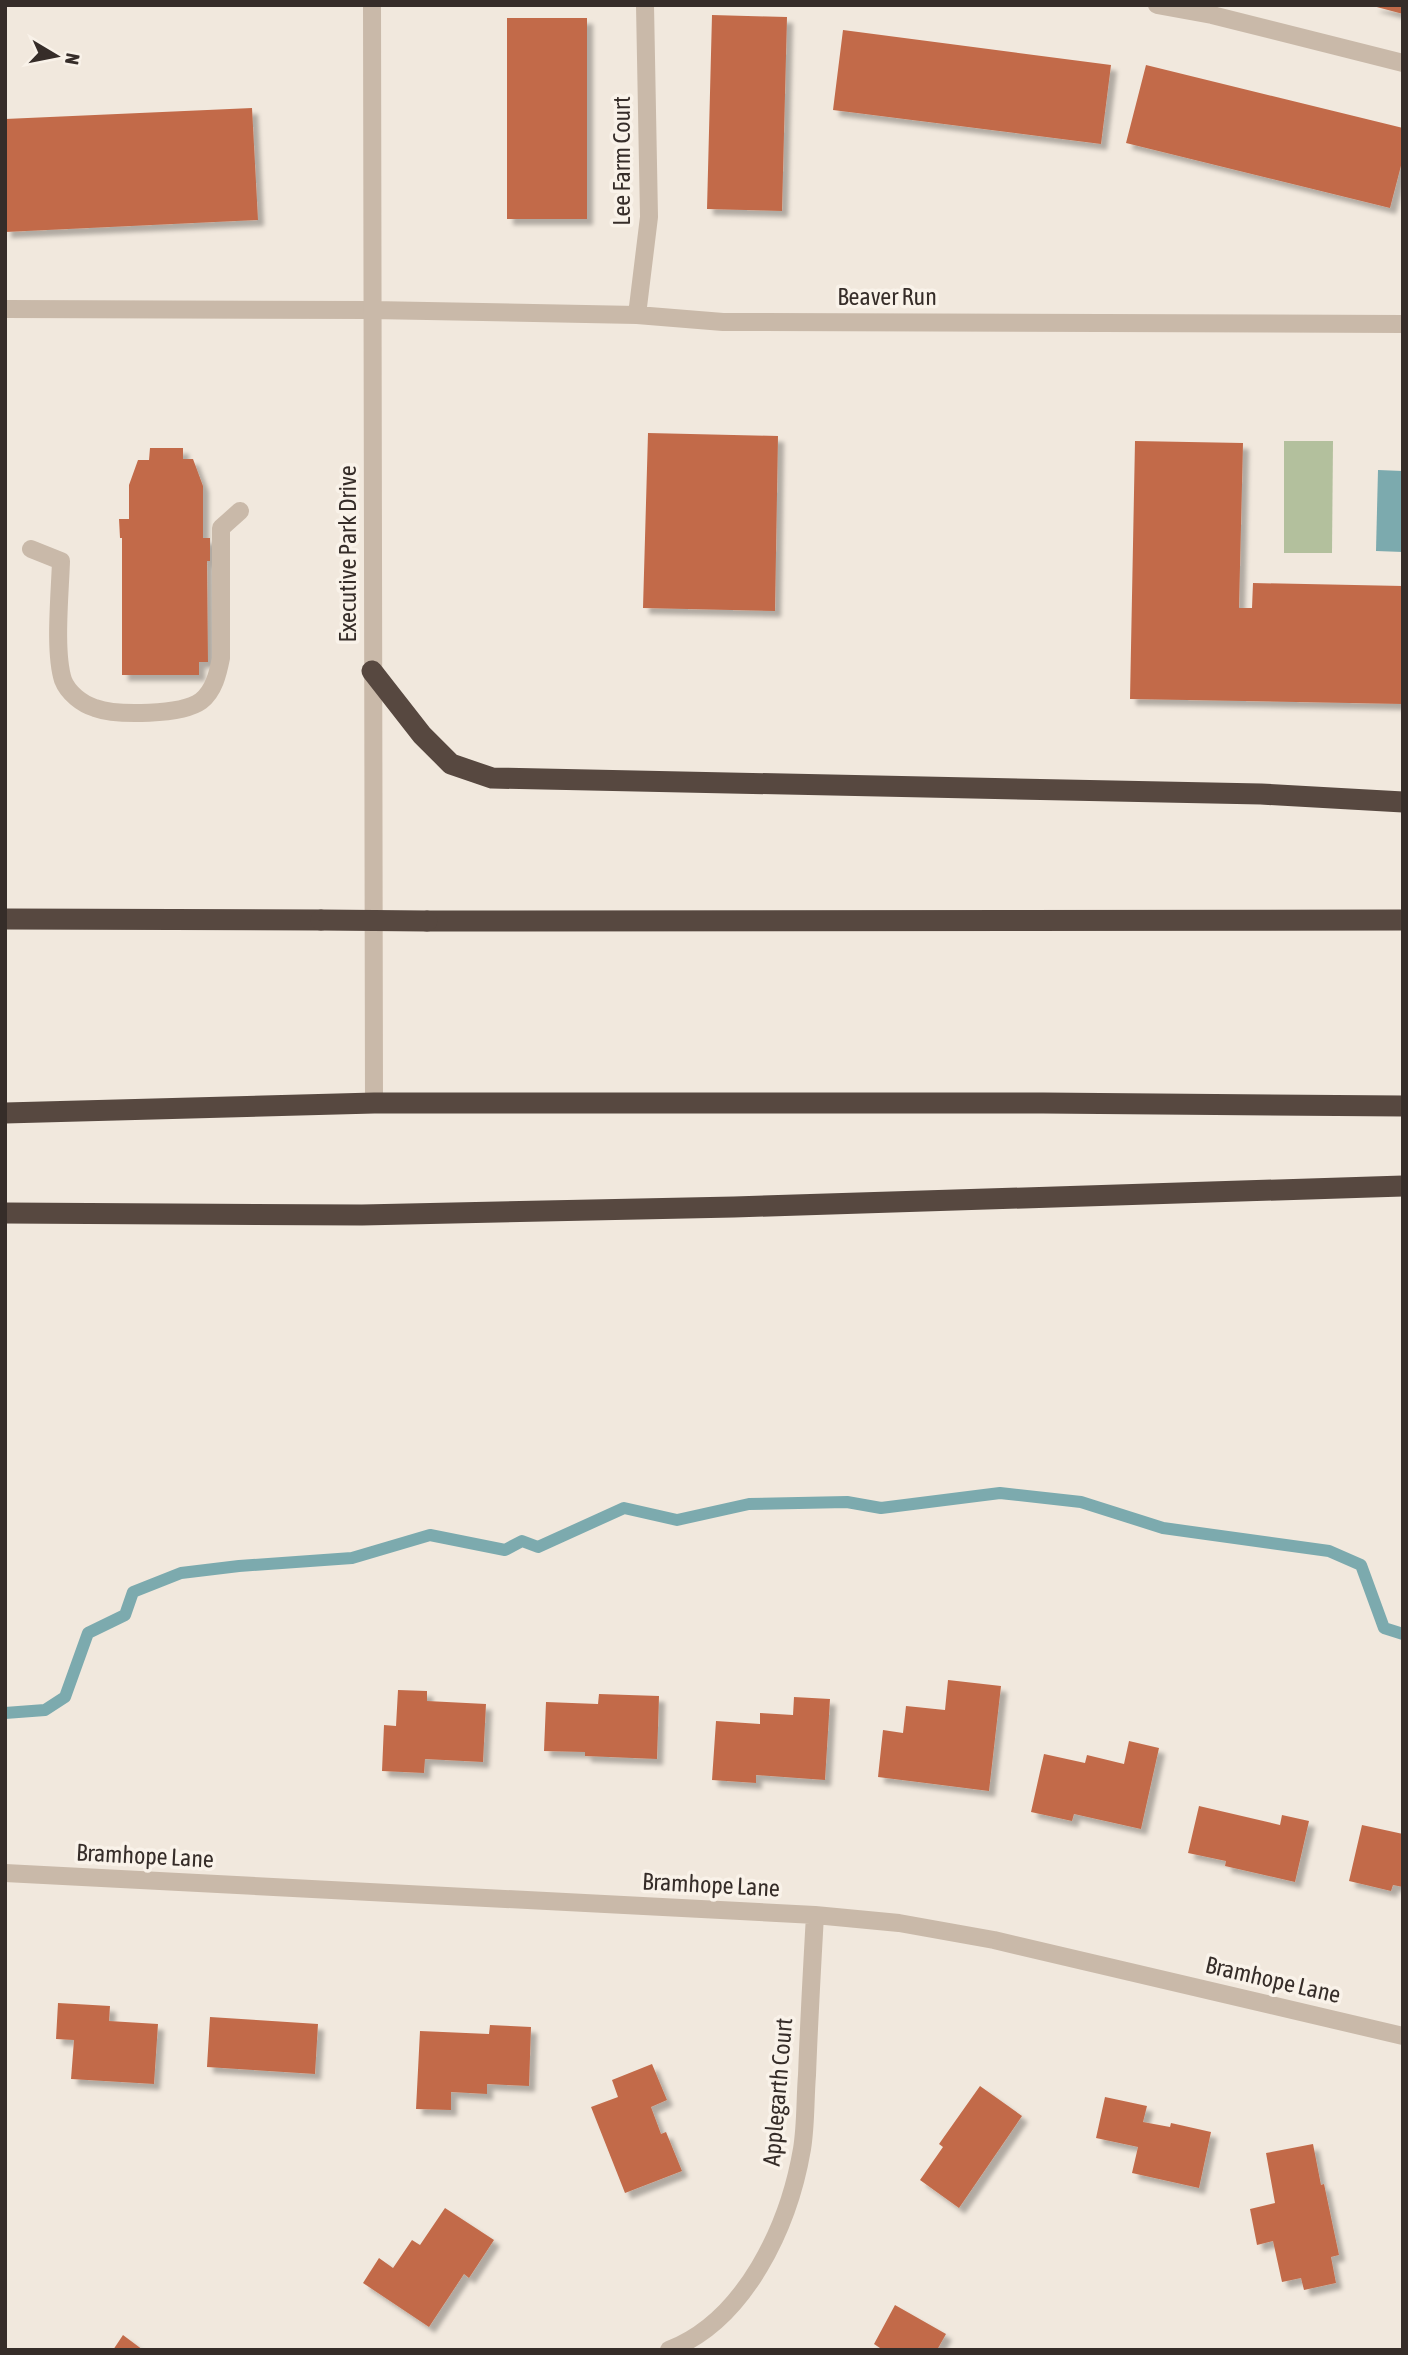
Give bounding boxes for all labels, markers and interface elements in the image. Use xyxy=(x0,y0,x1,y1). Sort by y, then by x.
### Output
north arrow xyxy=(21,21,91,91)
text: N xyxy=(61,52,85,66)
street label: Lee Farm Court xyxy=(608,96,635,226)
street label: Beaver Run xyxy=(837,283,937,310)
street label: Executive Park Drive xyxy=(334,465,361,643)
street label: Bramhope Lane xyxy=(75,1838,215,1873)
street label: Bramhope Lane xyxy=(641,1867,781,1902)
street label: Bramhope Lane xyxy=(1203,1951,1343,2008)
street label: Applegarth Court xyxy=(758,2017,797,2167)

